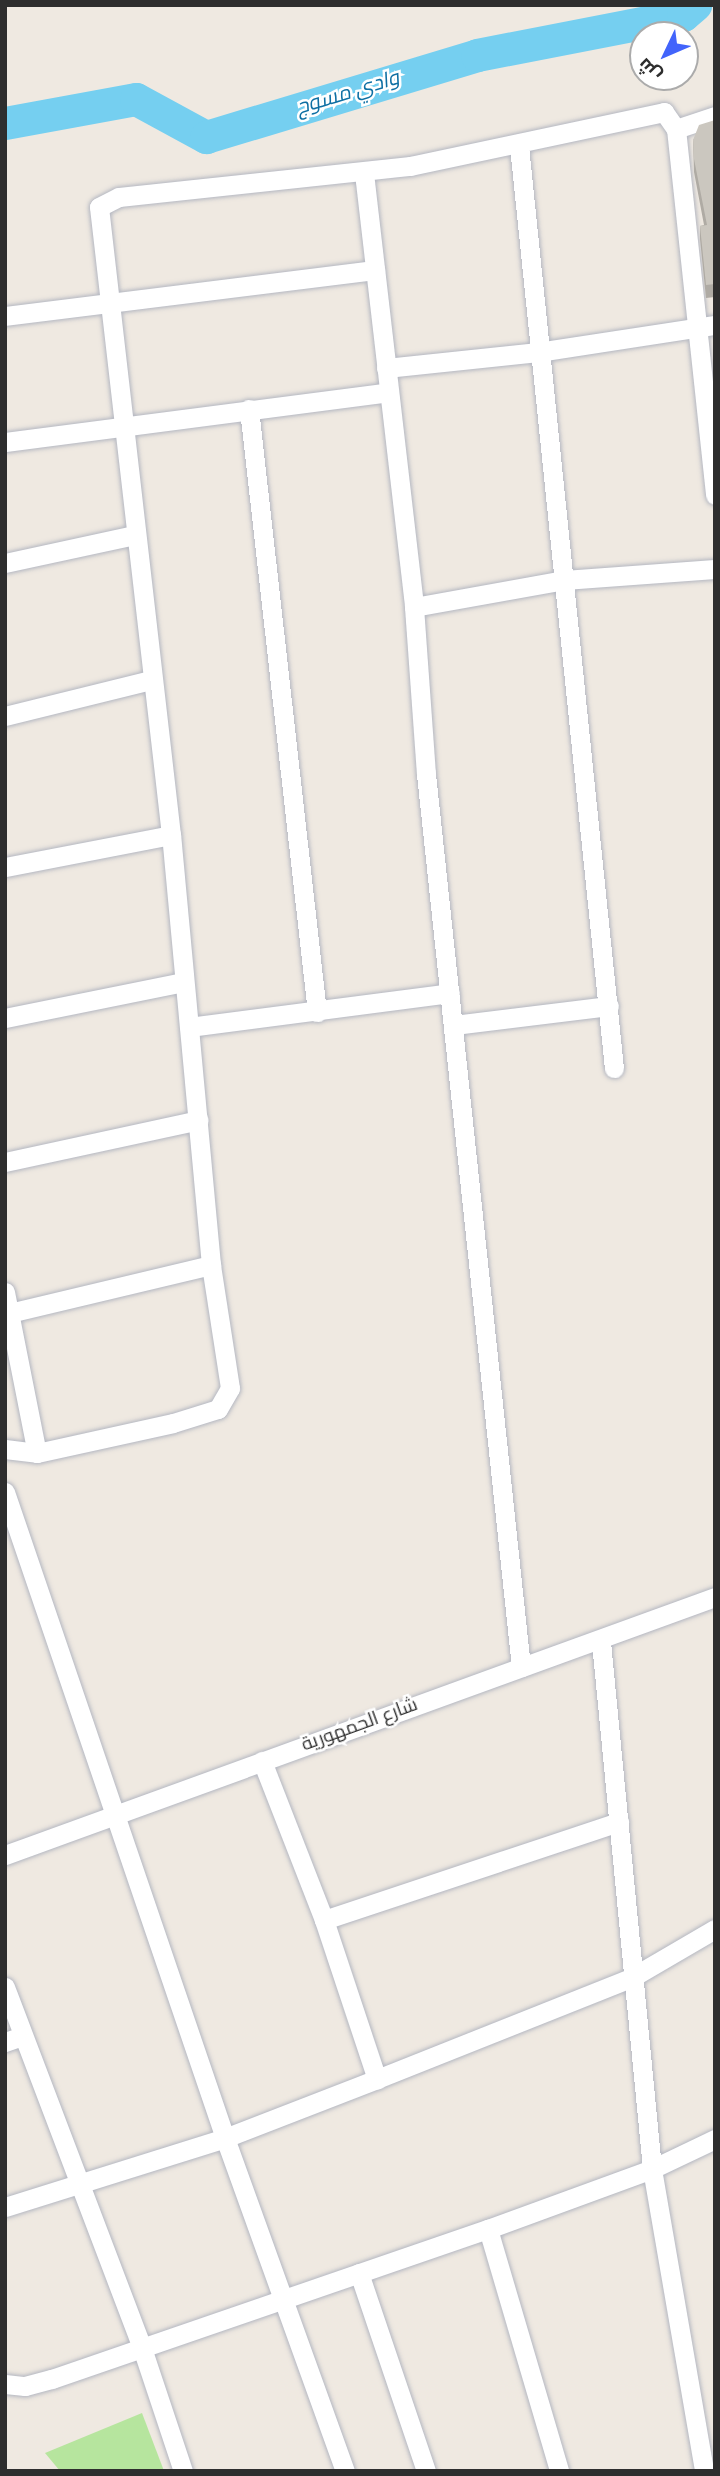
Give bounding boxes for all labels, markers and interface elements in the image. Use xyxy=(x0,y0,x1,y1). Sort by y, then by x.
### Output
north arrow xyxy=(629,21,699,91)
text: ش xyxy=(633,52,667,86)
water label: وادي مسوج xyxy=(293,66,403,122)
street label: شارع الجمهورية xyxy=(299,1694,421,1758)

